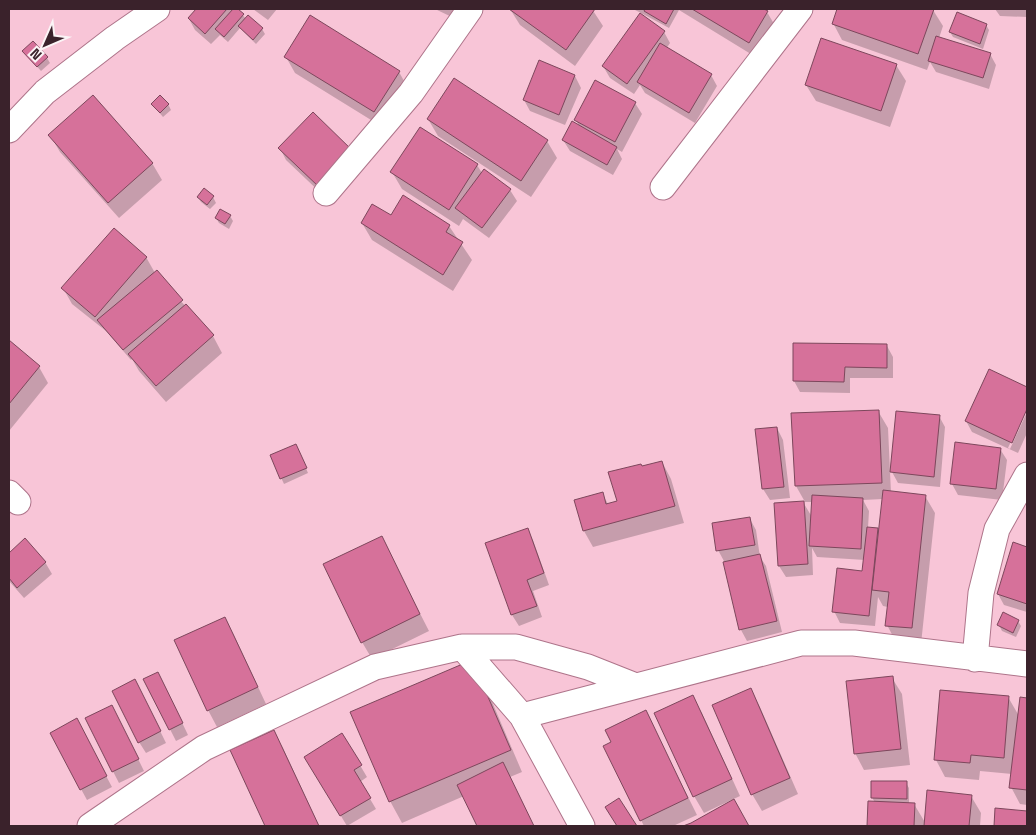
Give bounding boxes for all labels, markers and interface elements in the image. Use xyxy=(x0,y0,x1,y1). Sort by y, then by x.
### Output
north arrow xyxy=(20,20,70,70)
text: N xyxy=(26,45,45,64)

